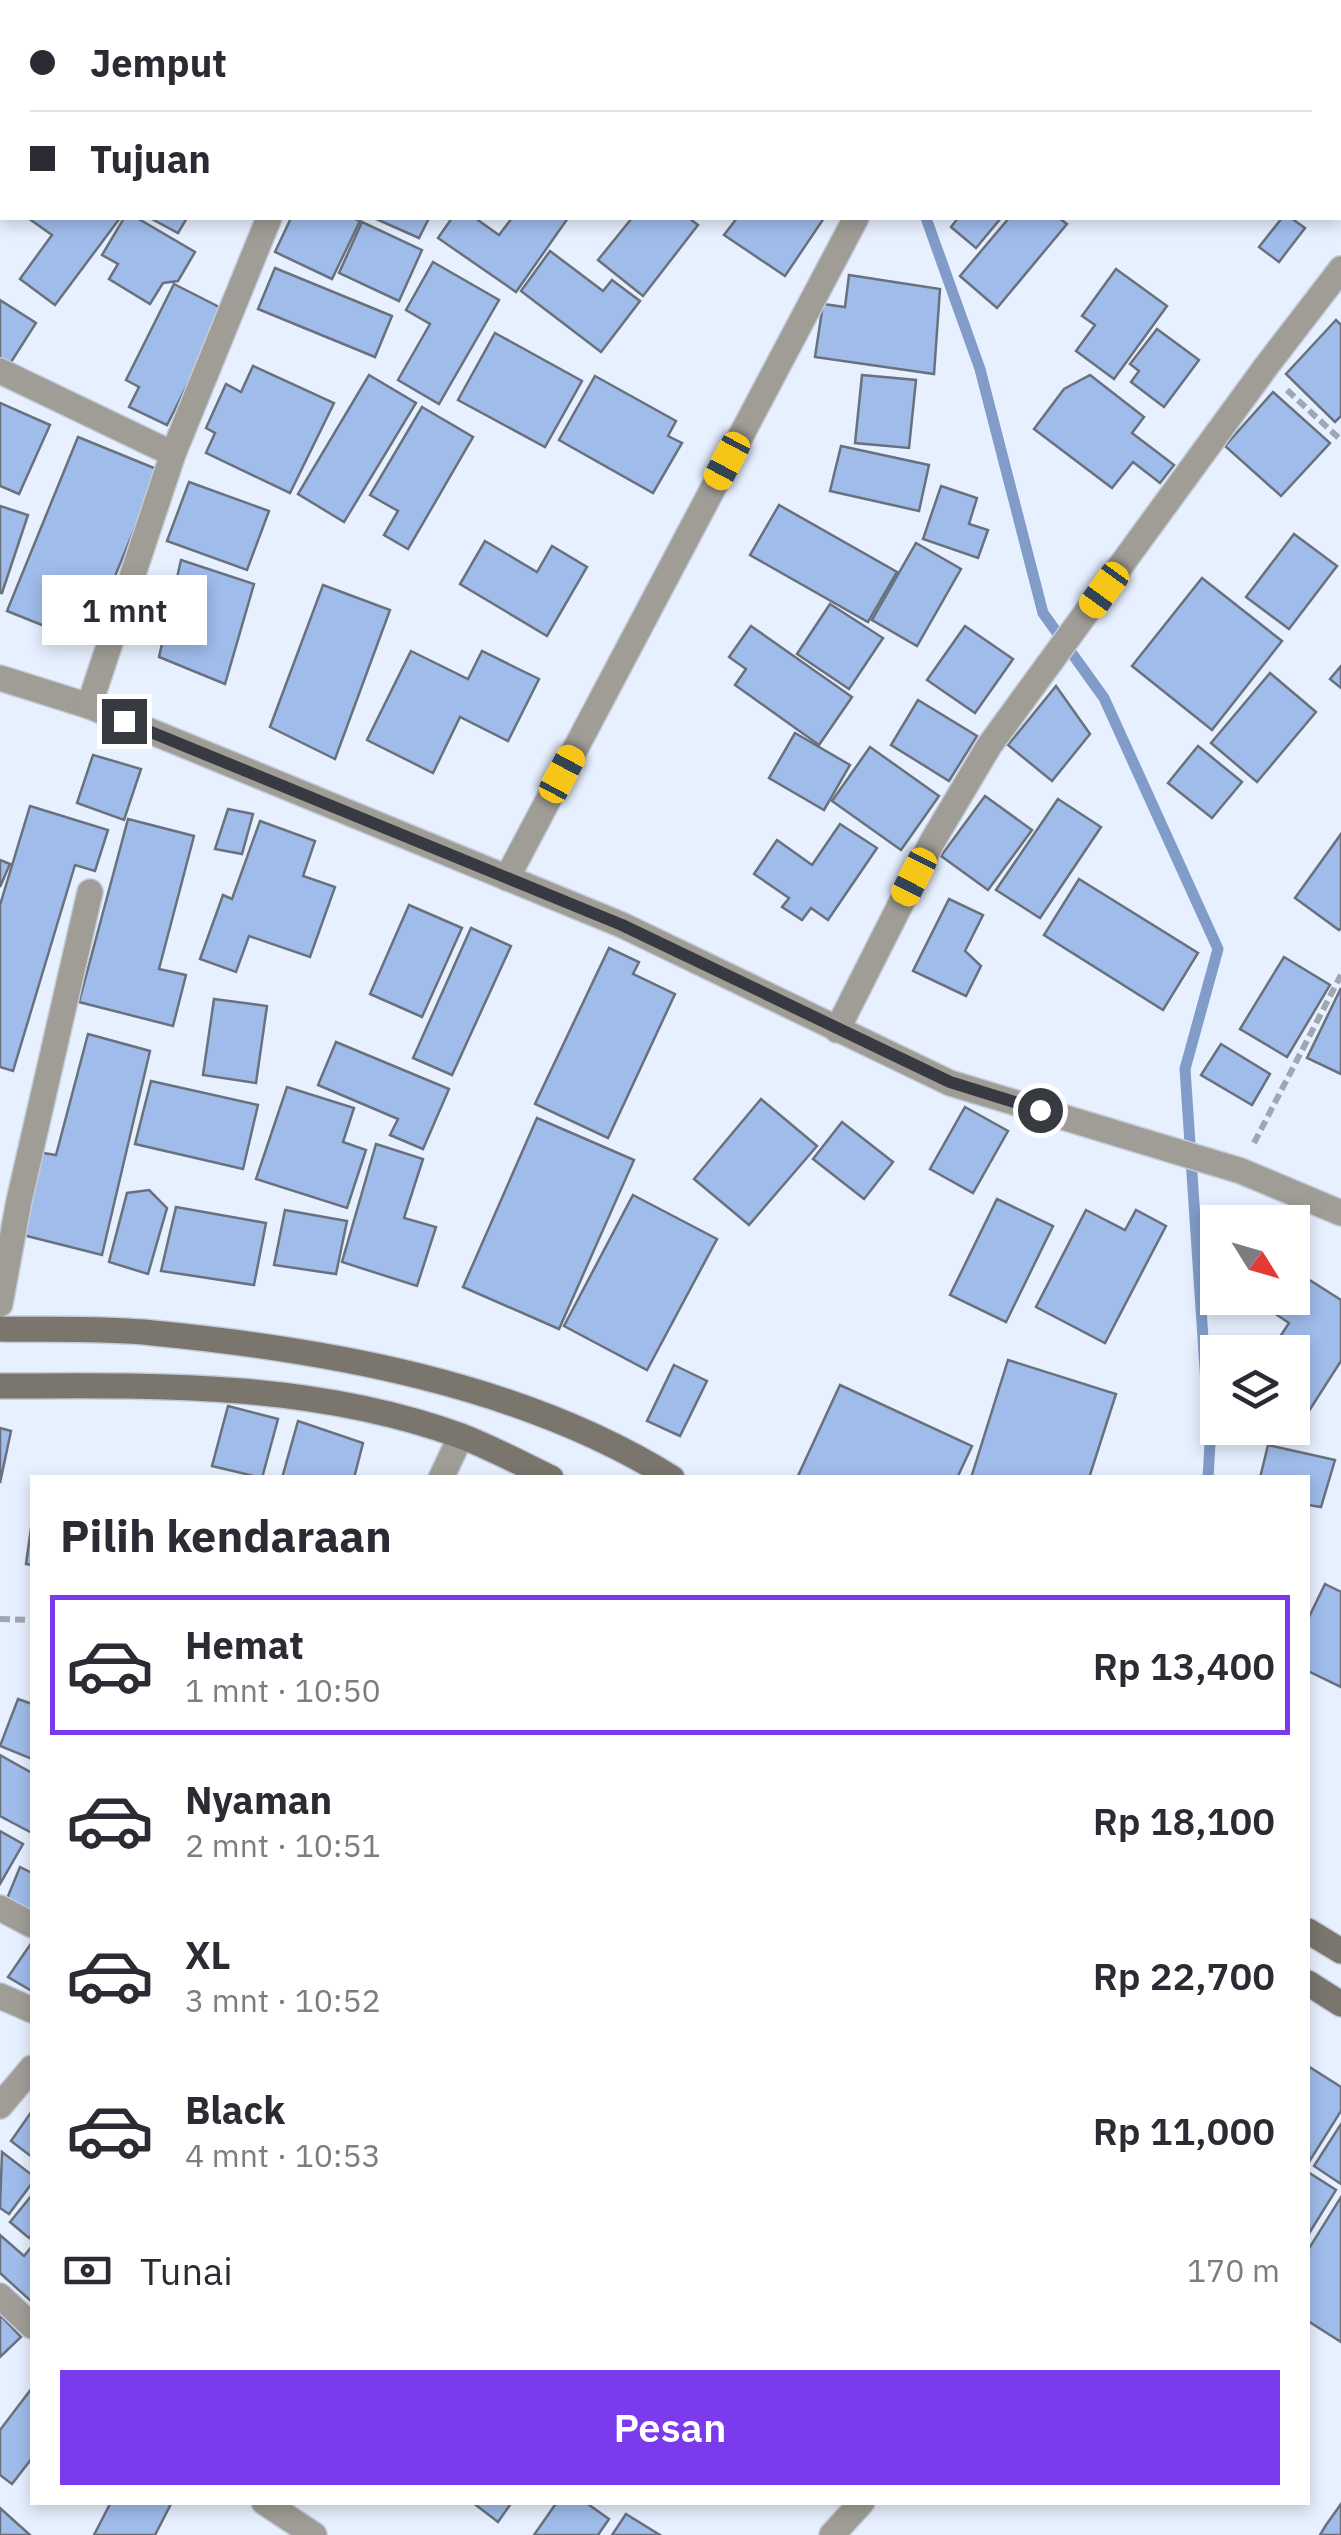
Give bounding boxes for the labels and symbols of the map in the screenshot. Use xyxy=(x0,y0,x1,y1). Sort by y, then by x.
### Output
car xyxy=(700,427,754,495)
car xyxy=(1074,557,1134,623)
callout: 1 mnt xyxy=(42,576,206,646)
route end xyxy=(102,699,147,744)
car xyxy=(535,740,589,808)
car xyxy=(887,843,941,911)
route start xyxy=(1018,1088,1063,1133)
north arrow xyxy=(1200,1205,1310,1315)

